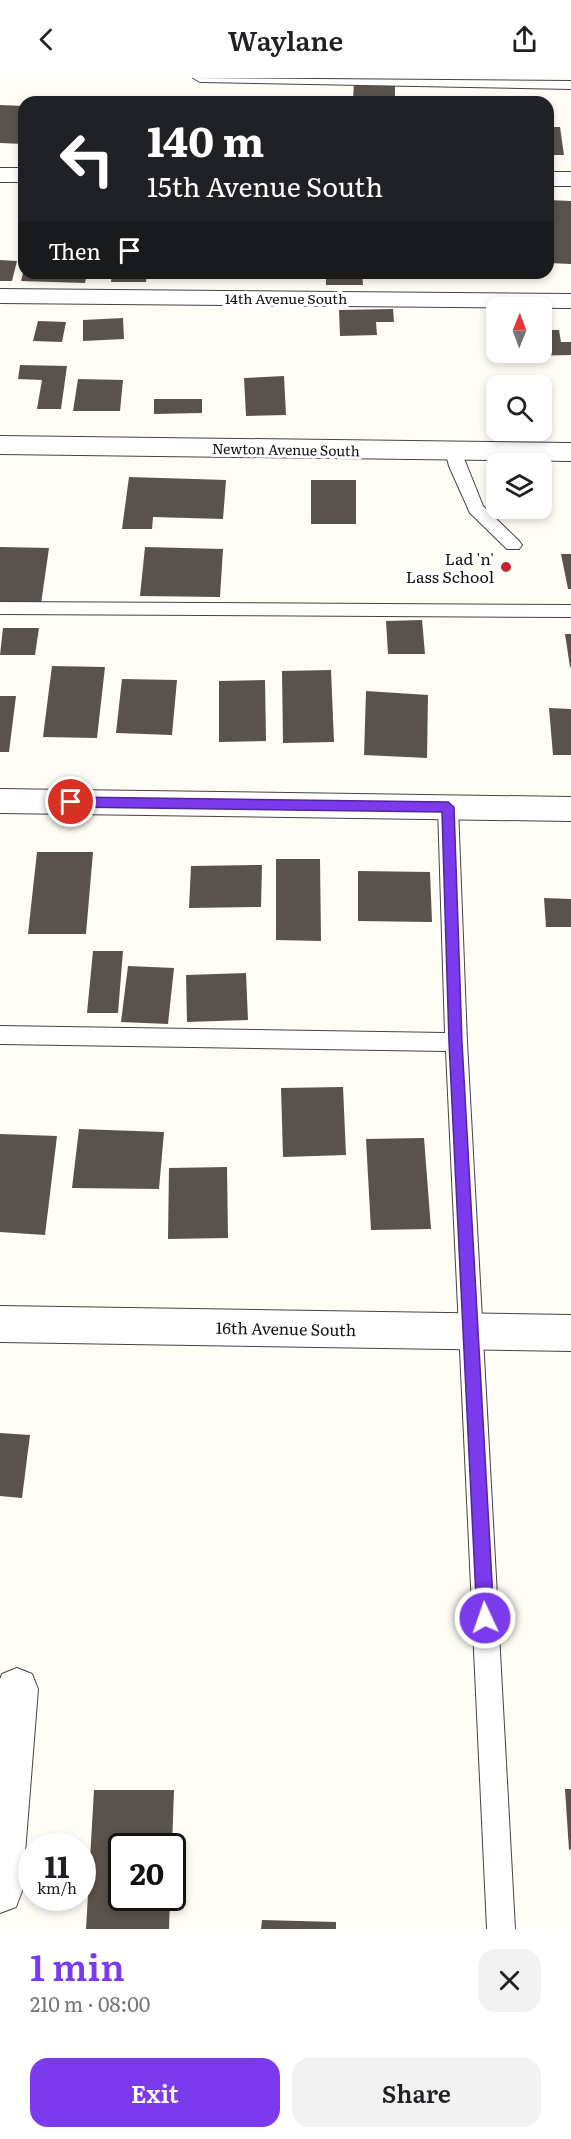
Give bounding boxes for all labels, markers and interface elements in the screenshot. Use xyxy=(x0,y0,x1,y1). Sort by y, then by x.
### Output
text: Waylane xyxy=(228,19,343,59)
icon: back xyxy=(30,23,63,56)
icon: share xyxy=(508,23,541,56)
text: 140 m xyxy=(147,108,264,170)
icon: left xyxy=(48,120,126,198)
text: 15th Avenue South xyxy=(147,165,383,205)
text: Then xyxy=(48,234,101,267)
icon: arrive xyxy=(113,234,146,267)
street label: 14th Avenue South xyxy=(225,288,347,308)
north arrow xyxy=(486,297,552,363)
map controls xyxy=(486,297,552,519)
button: search xyxy=(486,375,552,441)
street label: Newton Avenue South xyxy=(212,438,360,460)
button: layers xyxy=(486,453,552,519)
place label: Lad 'n' Lass School xyxy=(406,546,494,588)
marker: Lad 'n' Lass School xyxy=(499,560,513,574)
pin xyxy=(45,776,96,827)
icon: arrive xyxy=(54,785,87,818)
street label: 16th Avenue South xyxy=(216,1315,357,1341)
position arrow xyxy=(453,1586,517,1650)
speed limit sign: 20 xyxy=(108,1833,186,1911)
text: 11 xyxy=(45,1843,69,1887)
text: km/h xyxy=(37,1876,77,1899)
text: 1 min xyxy=(30,1939,125,1992)
button: close xyxy=(478,1949,541,2012)
text: 210 m · 08:00 xyxy=(30,1988,150,2018)
button: Exit xyxy=(30,2058,280,2127)
button: Share xyxy=(292,2058,541,2127)

